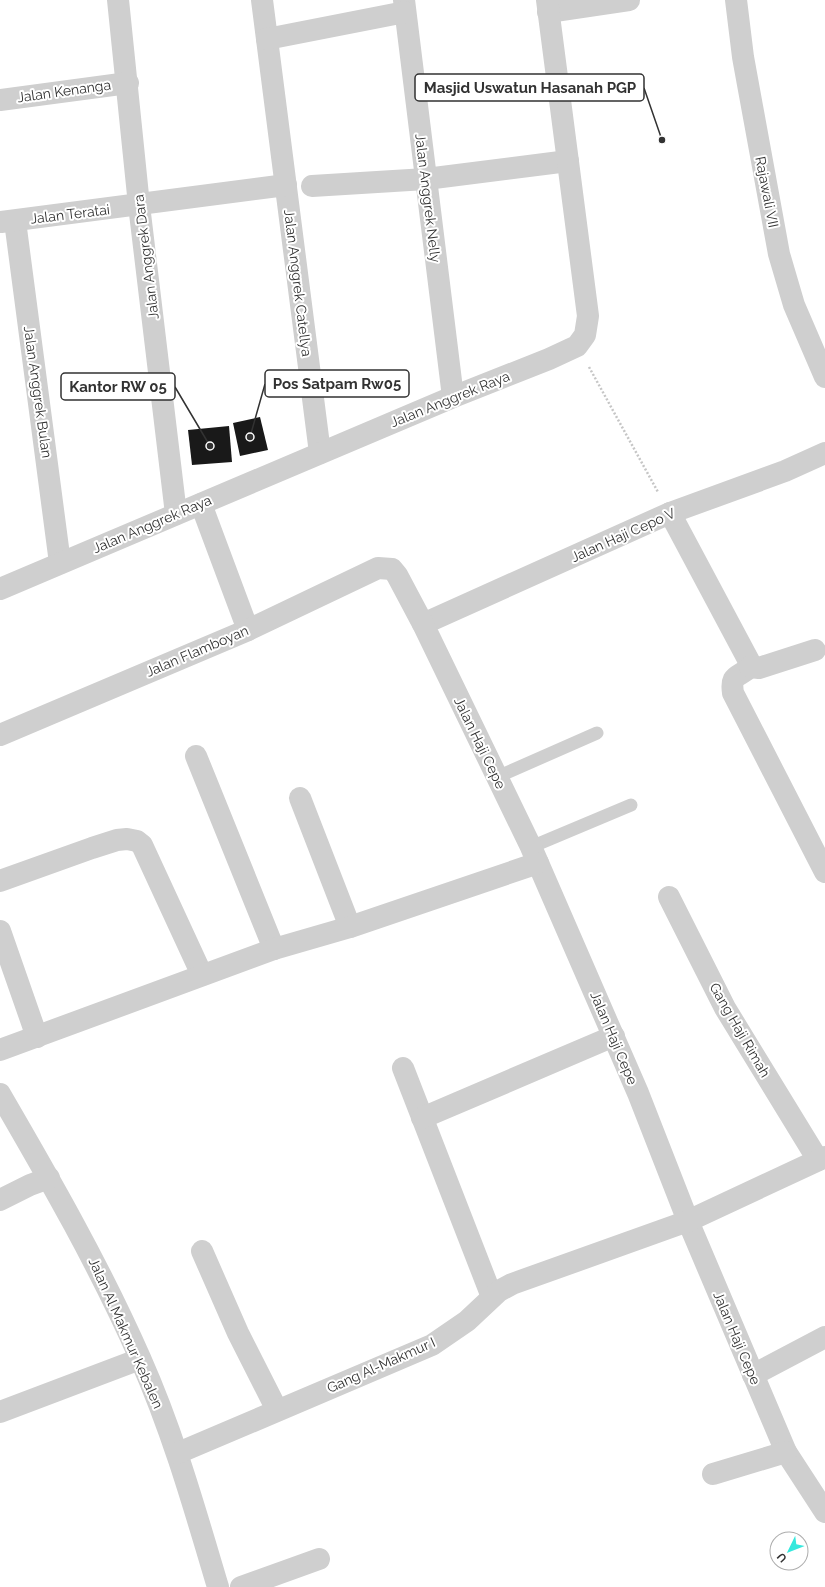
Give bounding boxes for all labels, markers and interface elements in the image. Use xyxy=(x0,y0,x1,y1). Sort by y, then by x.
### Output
callout: Masjid Uswatun Hasanah PGP xyxy=(415,74,644,101)
street label: Jalan Kenanga xyxy=(16,77,112,105)
text: Masjid Uswatun Hasanah PGP xyxy=(424,79,637,97)
street label: Jalan Anggrek Nelly xyxy=(412,133,444,264)
street label: Rajawali VII xyxy=(752,155,782,229)
street label: Jalan Anggrek Dara xyxy=(130,194,162,320)
street label: Jalan Teratai xyxy=(29,201,111,227)
street label: Jalan Anggrek Catellya xyxy=(281,208,315,358)
street label: Jalan Anggrek Bulan xyxy=(21,325,55,459)
street label: Jalan Anggrek Raya xyxy=(388,368,512,430)
callout: Pos Satpam Rw05 xyxy=(265,370,409,397)
callout: Kantor RW 05 xyxy=(61,373,175,400)
text: Pos Satpam Rw05 xyxy=(273,375,401,393)
text: Kantor RW 05 xyxy=(69,378,167,396)
street label: Jalan Anggrek Raya xyxy=(90,492,214,556)
street label: Jalan Haji Cepo V xyxy=(568,505,678,565)
street label: Jalan Flamboyan xyxy=(143,622,251,680)
street label: Jalan Haji Cepe xyxy=(451,695,509,791)
street label: Gang Haji Rimah xyxy=(706,980,774,1080)
street label: Jalan Haji Cepe xyxy=(587,989,641,1087)
street label: Jalan Al Makmur Kebalen xyxy=(85,1255,167,1411)
street label: Jalan Haji Cepe xyxy=(710,1289,764,1387)
street label: Gang Al-Makmur I xyxy=(324,1334,438,1396)
north arrow xyxy=(769,1531,809,1571)
text: U xyxy=(774,1550,790,1565)

